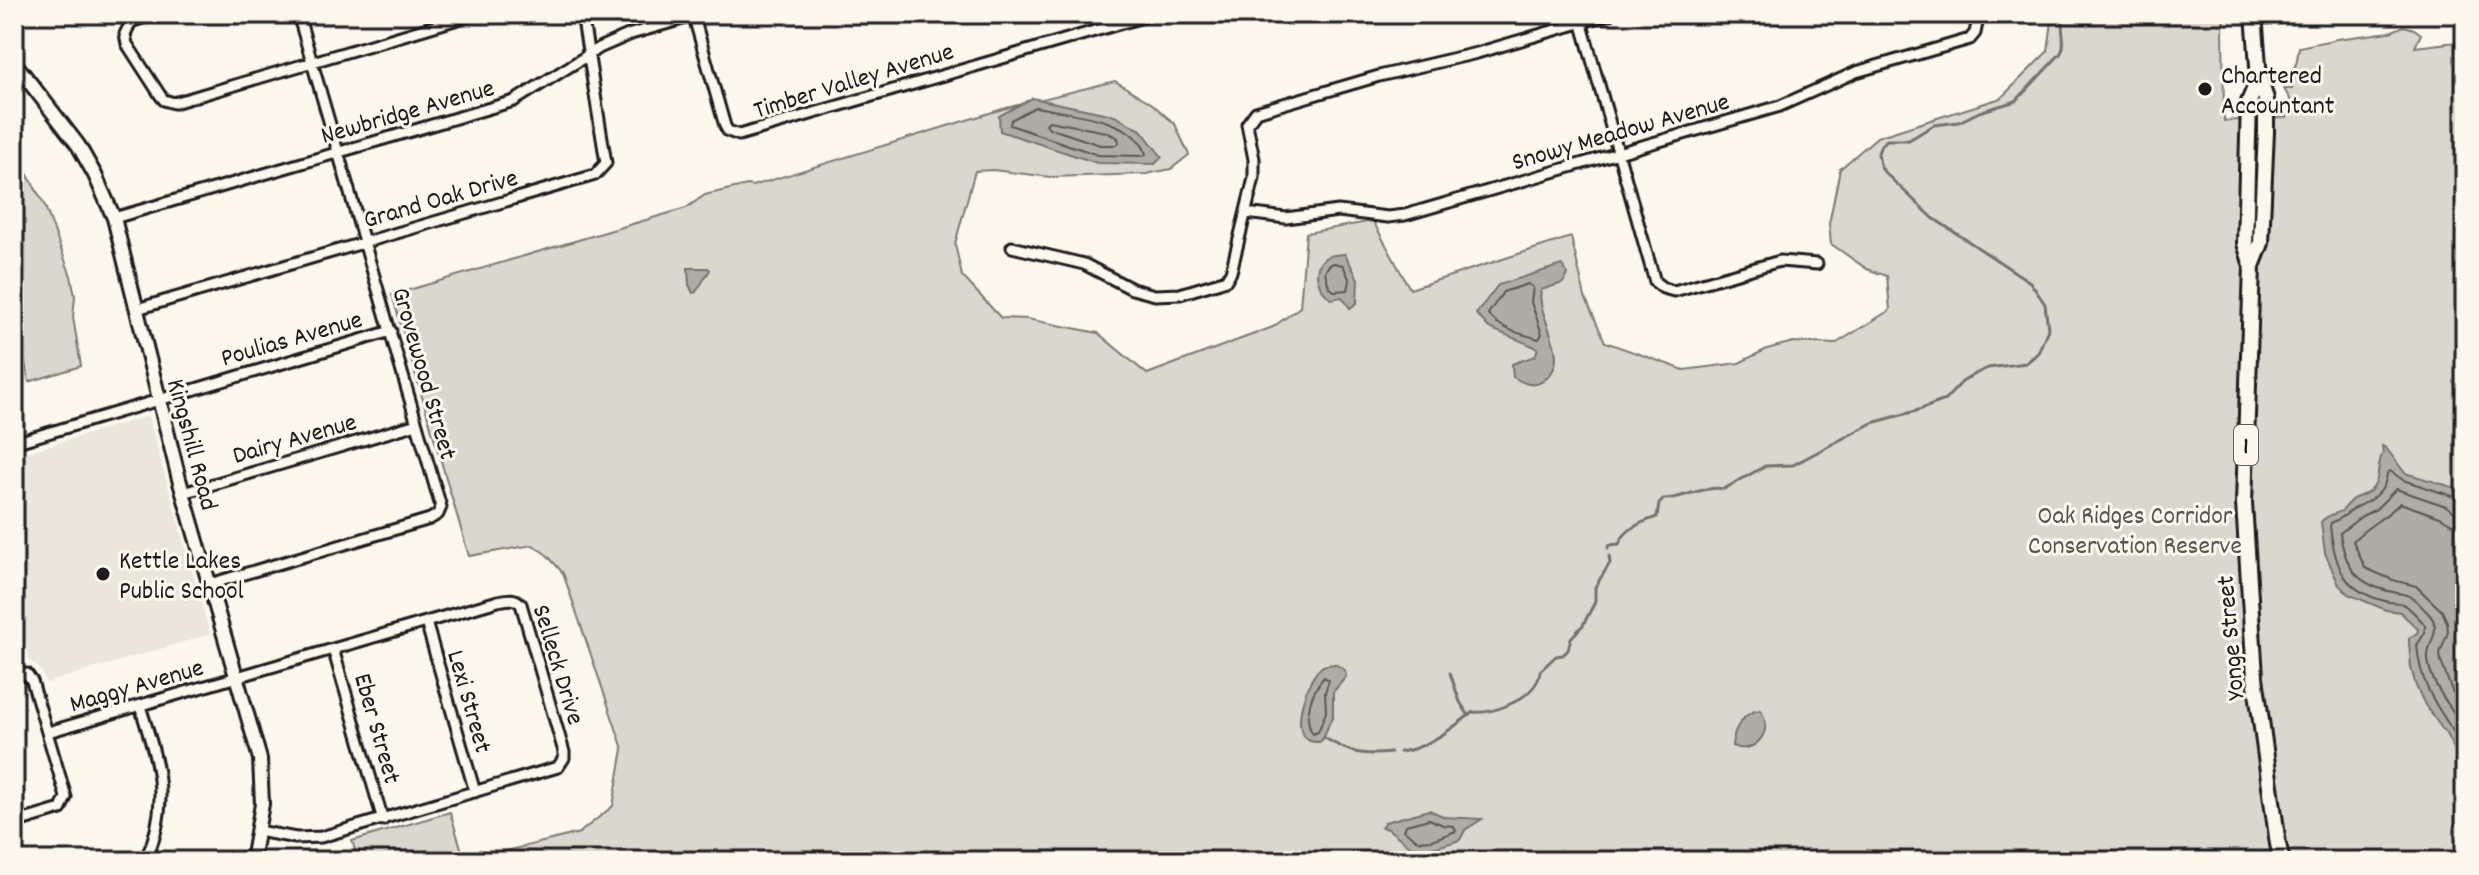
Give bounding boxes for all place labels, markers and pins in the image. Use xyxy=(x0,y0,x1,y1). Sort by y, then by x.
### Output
place label: Chartered Accountant xyxy=(2221,59,2335,126)
marker: Chartered Accountant xyxy=(2196,80,2214,98)
place label: Kettle Lakes Public School xyxy=(119,544,244,611)
marker: Kettle Lakes Public School xyxy=(94,565,112,583)

